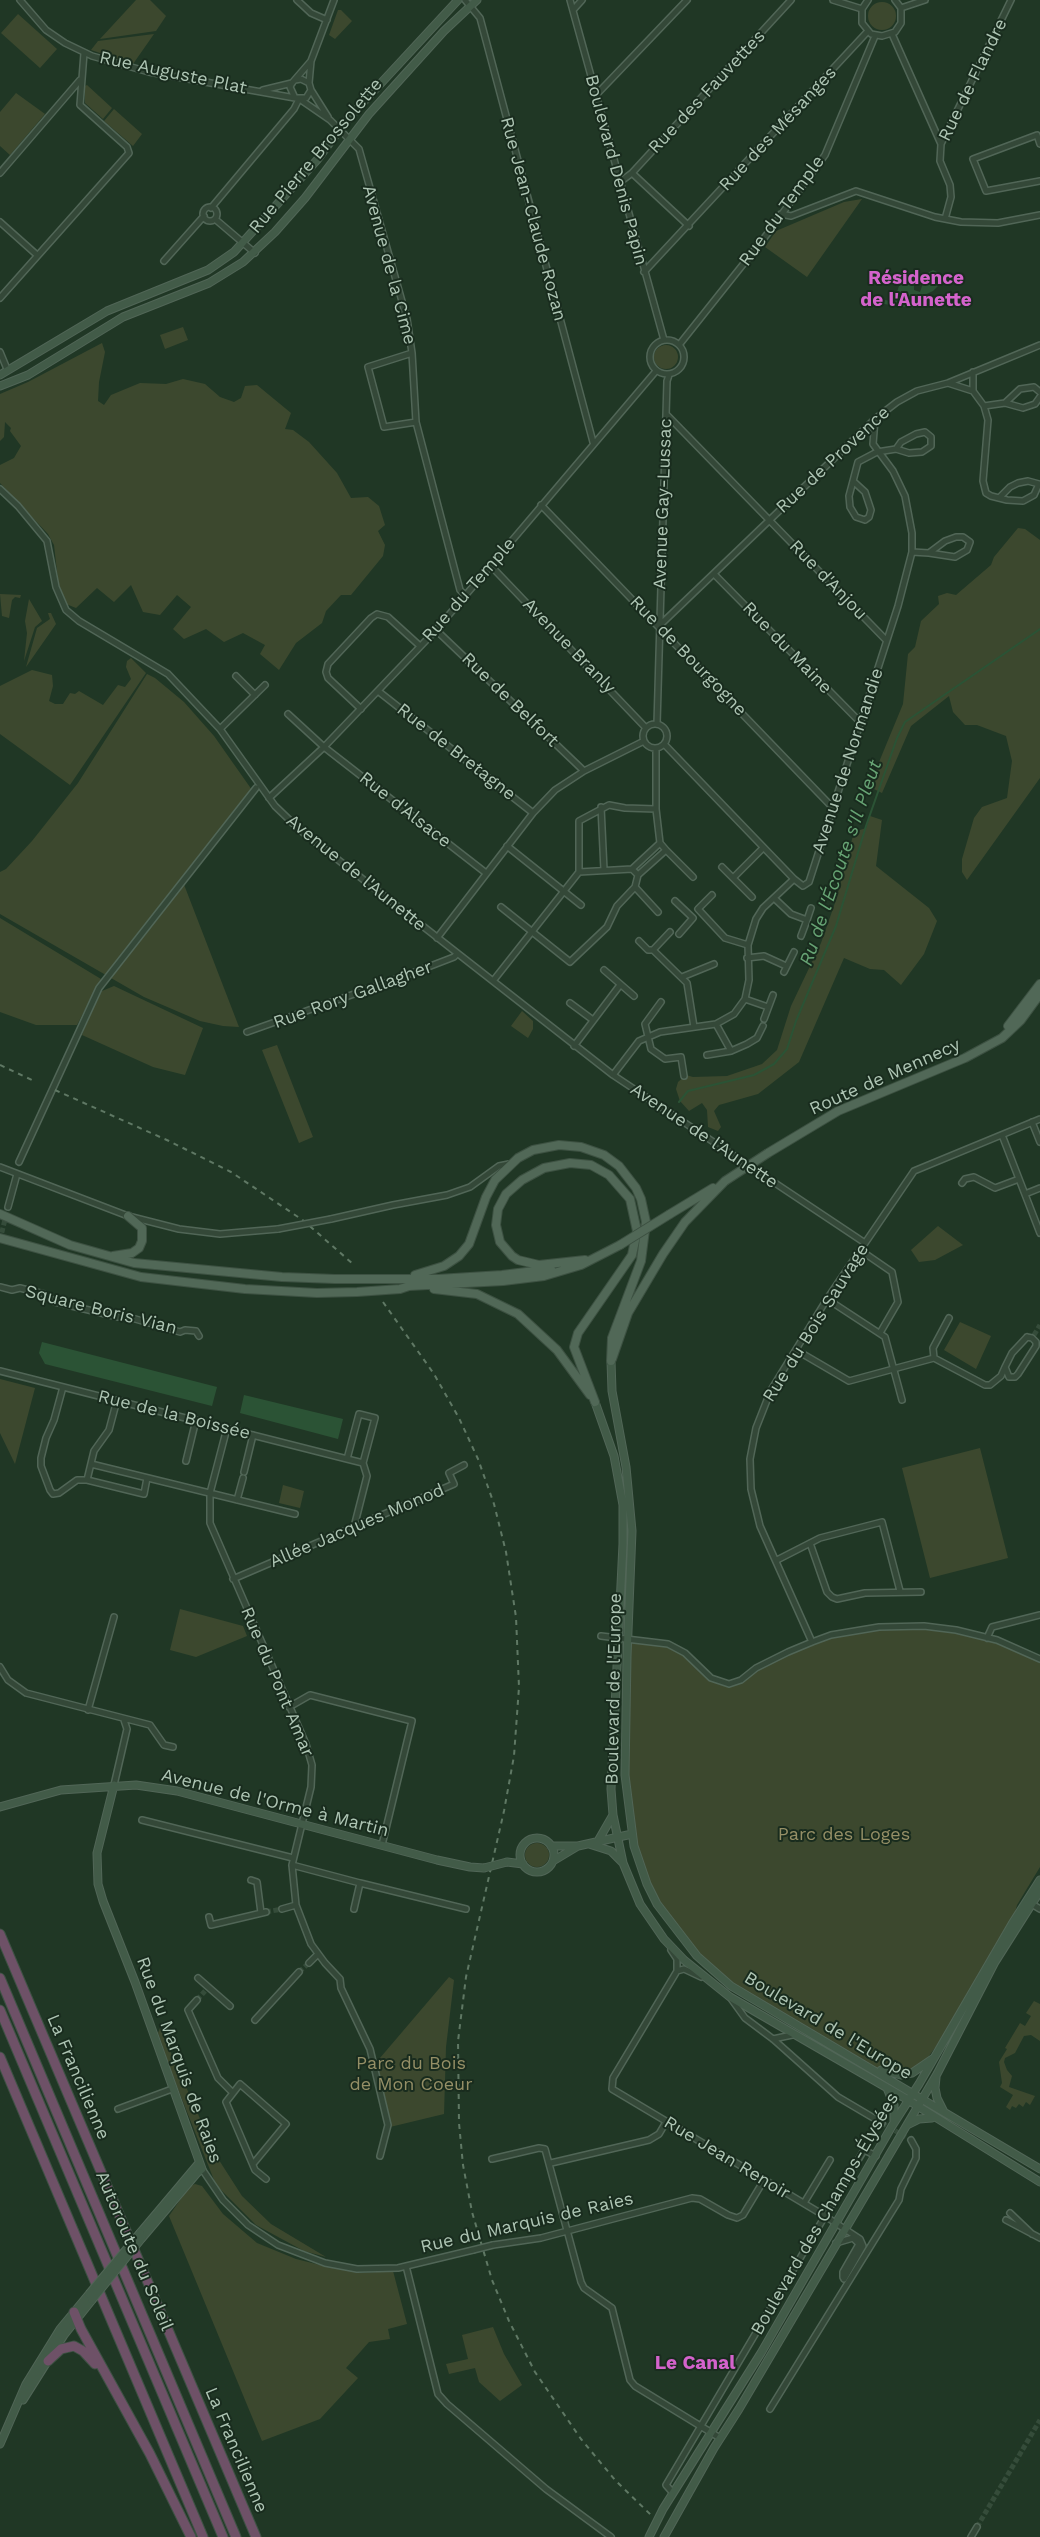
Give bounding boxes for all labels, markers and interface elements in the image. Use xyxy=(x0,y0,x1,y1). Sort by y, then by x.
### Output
street label: Rue de Flandre xyxy=(934,15,1012,145)
street label: Rue des Fauvettes xyxy=(644,26,770,158)
street label: Rue Auguste Plat xyxy=(97,47,249,99)
street label: Rue des Mésanges xyxy=(715,62,841,196)
street label: Boulevard Denis Papin xyxy=(580,72,652,268)
street label: Rue Pierre Brossolette xyxy=(245,74,387,238)
street label: Rue Jean-Claude Rozan xyxy=(495,115,571,323)
street label: Rue du Temple xyxy=(735,151,829,271)
street label: Avenue de la Cime xyxy=(357,183,421,347)
district label: Résidence de l'Aunette xyxy=(860,267,972,311)
street label: Rue de Provence xyxy=(772,402,894,518)
street label: Avenue Gay-Lussac xyxy=(649,418,677,590)
street label: Rue du Temple xyxy=(418,533,520,647)
street label: Rue d'Anjou xyxy=(785,536,871,624)
street label: Rue de Bourgogne xyxy=(625,591,751,721)
street label: Avenue Branly xyxy=(518,594,620,698)
street label: Rue du Maine xyxy=(738,597,836,699)
street label: Rue de Belfort xyxy=(457,648,563,752)
street label: Avenue de Normandie xyxy=(808,666,888,856)
street label: Rue de Bretagne xyxy=(392,699,520,805)
water label: Ru de l'Écoute s'Il Pleut xyxy=(795,757,887,969)
street label: Rue d'Alsace xyxy=(355,767,455,853)
street label: Avenue de l'Aunette xyxy=(282,810,430,936)
street label: Rue Rory Gallagher xyxy=(271,956,435,1034)
street label: Route de Mennecy xyxy=(806,1034,964,1120)
street label: Avenue de l’Aunette xyxy=(626,1079,782,1193)
street label: Rue du Bois Sauvage xyxy=(758,1240,874,1406)
street label: Square Boris Vian xyxy=(23,1281,179,1339)
street label: Rue de la Boissée xyxy=(96,1386,252,1444)
street label: Allée Jacques Monod xyxy=(266,1479,448,1573)
street label: Boulevard de l'Europe xyxy=(602,1593,626,1785)
street label: Rue du Pont Amar xyxy=(236,1604,318,1760)
street label: Avenue de l'Orme à Martin xyxy=(159,1764,391,1842)
park label: Parc des Loges xyxy=(778,1824,910,1846)
street label: Rue du Marquis de Raies xyxy=(132,1954,226,2166)
street label: Boulevard de l'Europe xyxy=(740,1967,916,2085)
street label: La Francilienne xyxy=(42,2011,114,2143)
park label: Parc du Bois de Mon Coeur xyxy=(349,2053,473,2096)
street label: Boulevard des Champs-Élysées xyxy=(747,2089,903,2339)
street label: Rue Jean Renoir xyxy=(660,2112,794,2204)
street label: Autoroute du Soleil xyxy=(91,2168,177,2334)
street label: Rue du Marquis de Raies xyxy=(418,2188,636,2258)
district label: Le Canal xyxy=(655,2352,735,2374)
street label: La Francilienne xyxy=(200,2384,272,2516)

